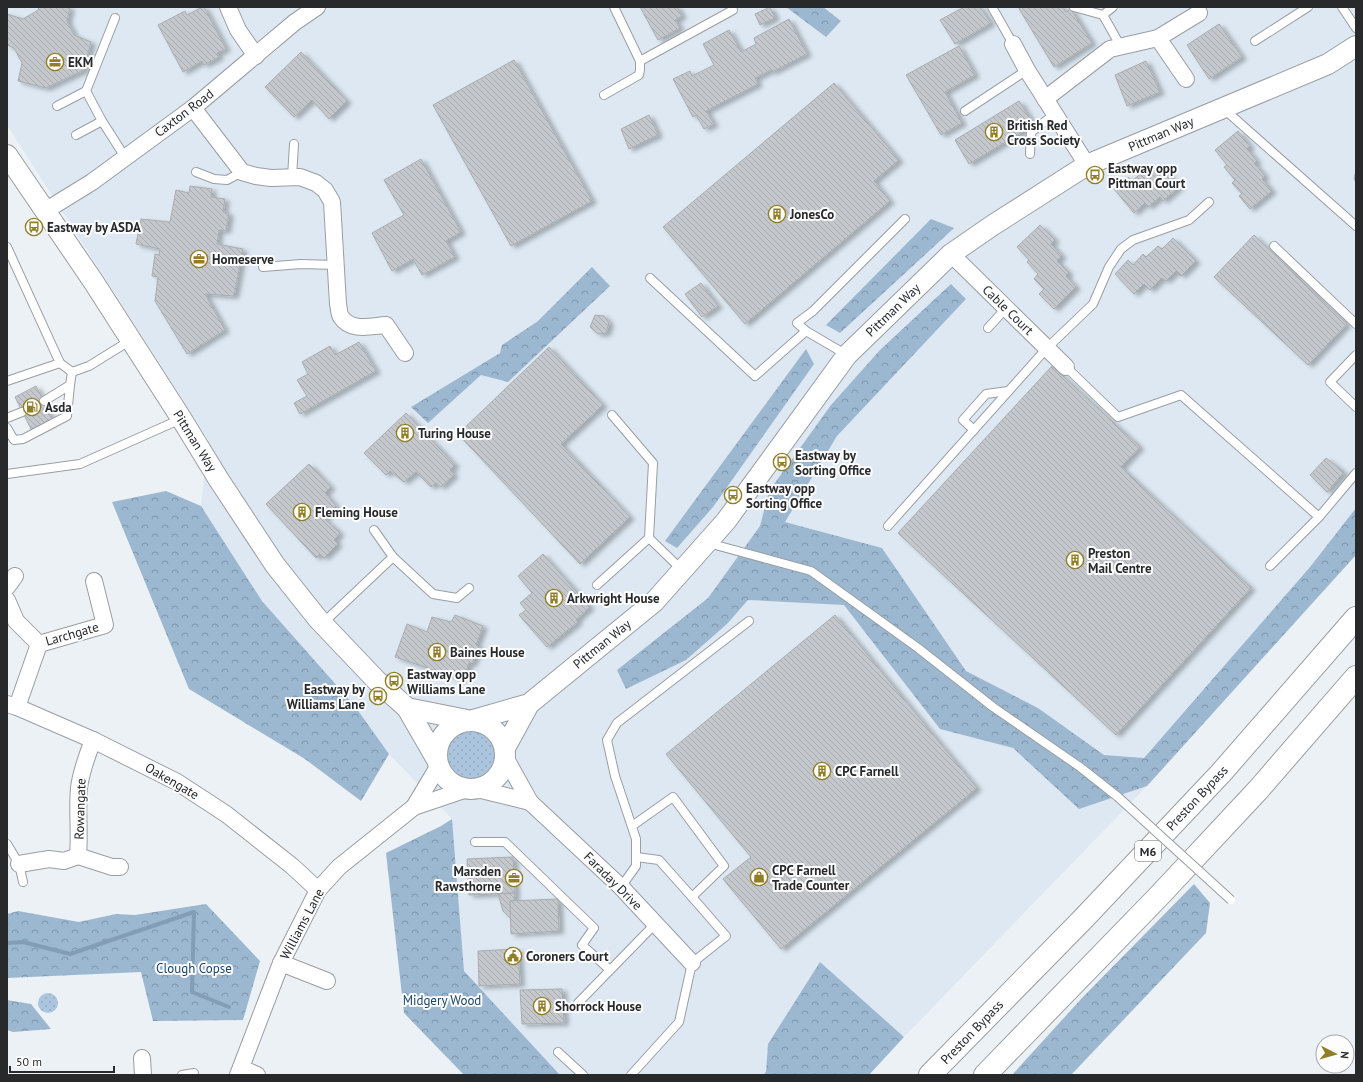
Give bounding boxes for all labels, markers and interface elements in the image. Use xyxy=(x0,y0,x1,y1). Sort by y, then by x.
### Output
office icon: EKM xyxy=(45,52,65,72)
place label: EKM xyxy=(68,54,93,71)
street label: Caxton Road xyxy=(151,85,217,141)
street label: Pittman Way xyxy=(1126,113,1196,155)
place label: British Red Cross Society xyxy=(1007,117,1081,149)
building icon: British Red Cross Society xyxy=(984,122,1004,142)
place label: Eastway opp Pittman Court xyxy=(1108,160,1186,192)
bus stop icon: Eastway opp Pittman Court xyxy=(1085,165,1105,185)
building icon: JonesCo xyxy=(767,204,787,224)
place label: JonesCo xyxy=(789,206,834,223)
bus stop icon: Eastway by ASDA xyxy=(24,217,44,237)
place label: Eastway by ASDA xyxy=(47,219,141,236)
office icon: Homeserve xyxy=(189,249,209,269)
place label: Homeserve xyxy=(212,251,274,268)
street label: Pittman Way xyxy=(862,280,924,340)
street label: Cable Court xyxy=(979,281,1038,339)
fuel station icon: Asda xyxy=(22,397,42,417)
place label: Asda xyxy=(45,399,72,416)
street label: Pittman Way xyxy=(169,407,221,475)
building icon: Turing House xyxy=(395,423,415,443)
place label: Turing House xyxy=(418,425,491,442)
place label: Eastway by Sorting Office xyxy=(795,447,872,479)
bus stop icon: Eastway by Sorting Office xyxy=(772,452,792,472)
place label: Eastway opp Sorting Office xyxy=(746,480,823,512)
bus stop icon: Eastway opp Sorting Office xyxy=(723,485,743,505)
building icon: Fleming House xyxy=(292,502,312,522)
place label: Fleming House xyxy=(315,504,398,521)
place label: Preston Mail Centre xyxy=(1088,545,1152,577)
building icon: Preston Mail Centre xyxy=(1065,550,1085,570)
building icon: Arkwright House xyxy=(544,588,564,608)
place label: Arkwright House xyxy=(567,590,660,607)
street label: Pittman Way xyxy=(570,615,634,673)
street label: Larchgate xyxy=(43,618,101,650)
building icon: Baines House xyxy=(427,642,447,662)
place label: Baines House xyxy=(450,644,525,661)
place label: Eastway opp Williams Lane xyxy=(407,666,486,698)
bus stop icon: Eastway opp Williams Lane xyxy=(384,671,404,691)
place label: Eastway by Williams Lane xyxy=(287,681,366,713)
bus stop icon: Eastway by Williams Lane xyxy=(368,686,388,706)
street label: Oakengate xyxy=(142,759,202,803)
building icon: CPC Farnell xyxy=(812,761,832,781)
street label: Preston Bypass xyxy=(1162,762,1232,834)
place label: CPC Farnell xyxy=(835,763,899,780)
street label: Rowangate xyxy=(70,778,90,840)
road number: M6 xyxy=(1135,841,1161,861)
street label: Faraday Drive xyxy=(580,848,646,914)
place label: CPC Farnell Trade Counter xyxy=(772,862,850,894)
place label: Marsden Rawsthorne xyxy=(435,863,501,895)
shop icon: CPC Farnell Trade Counter xyxy=(749,867,769,887)
office icon: Marsden Rawsthorne xyxy=(504,868,524,888)
street label: Williams Lane xyxy=(276,886,328,962)
public building icon: Coroners Court xyxy=(503,946,523,966)
place label: Coroners Court xyxy=(526,948,609,965)
park label: Clough Copse xyxy=(156,960,232,977)
park label: Midgery Wood xyxy=(403,992,481,1009)
building icon: Shorrock House xyxy=(532,996,552,1016)
street label: Preston Bypass xyxy=(937,996,1007,1068)
place label: Shorrock House xyxy=(555,998,642,1015)
north arrow xyxy=(1315,1034,1355,1074)
scale bar xyxy=(10,1048,114,1074)
text: N xyxy=(1338,1051,1352,1059)
text: 50 m xyxy=(16,1054,42,1069)

